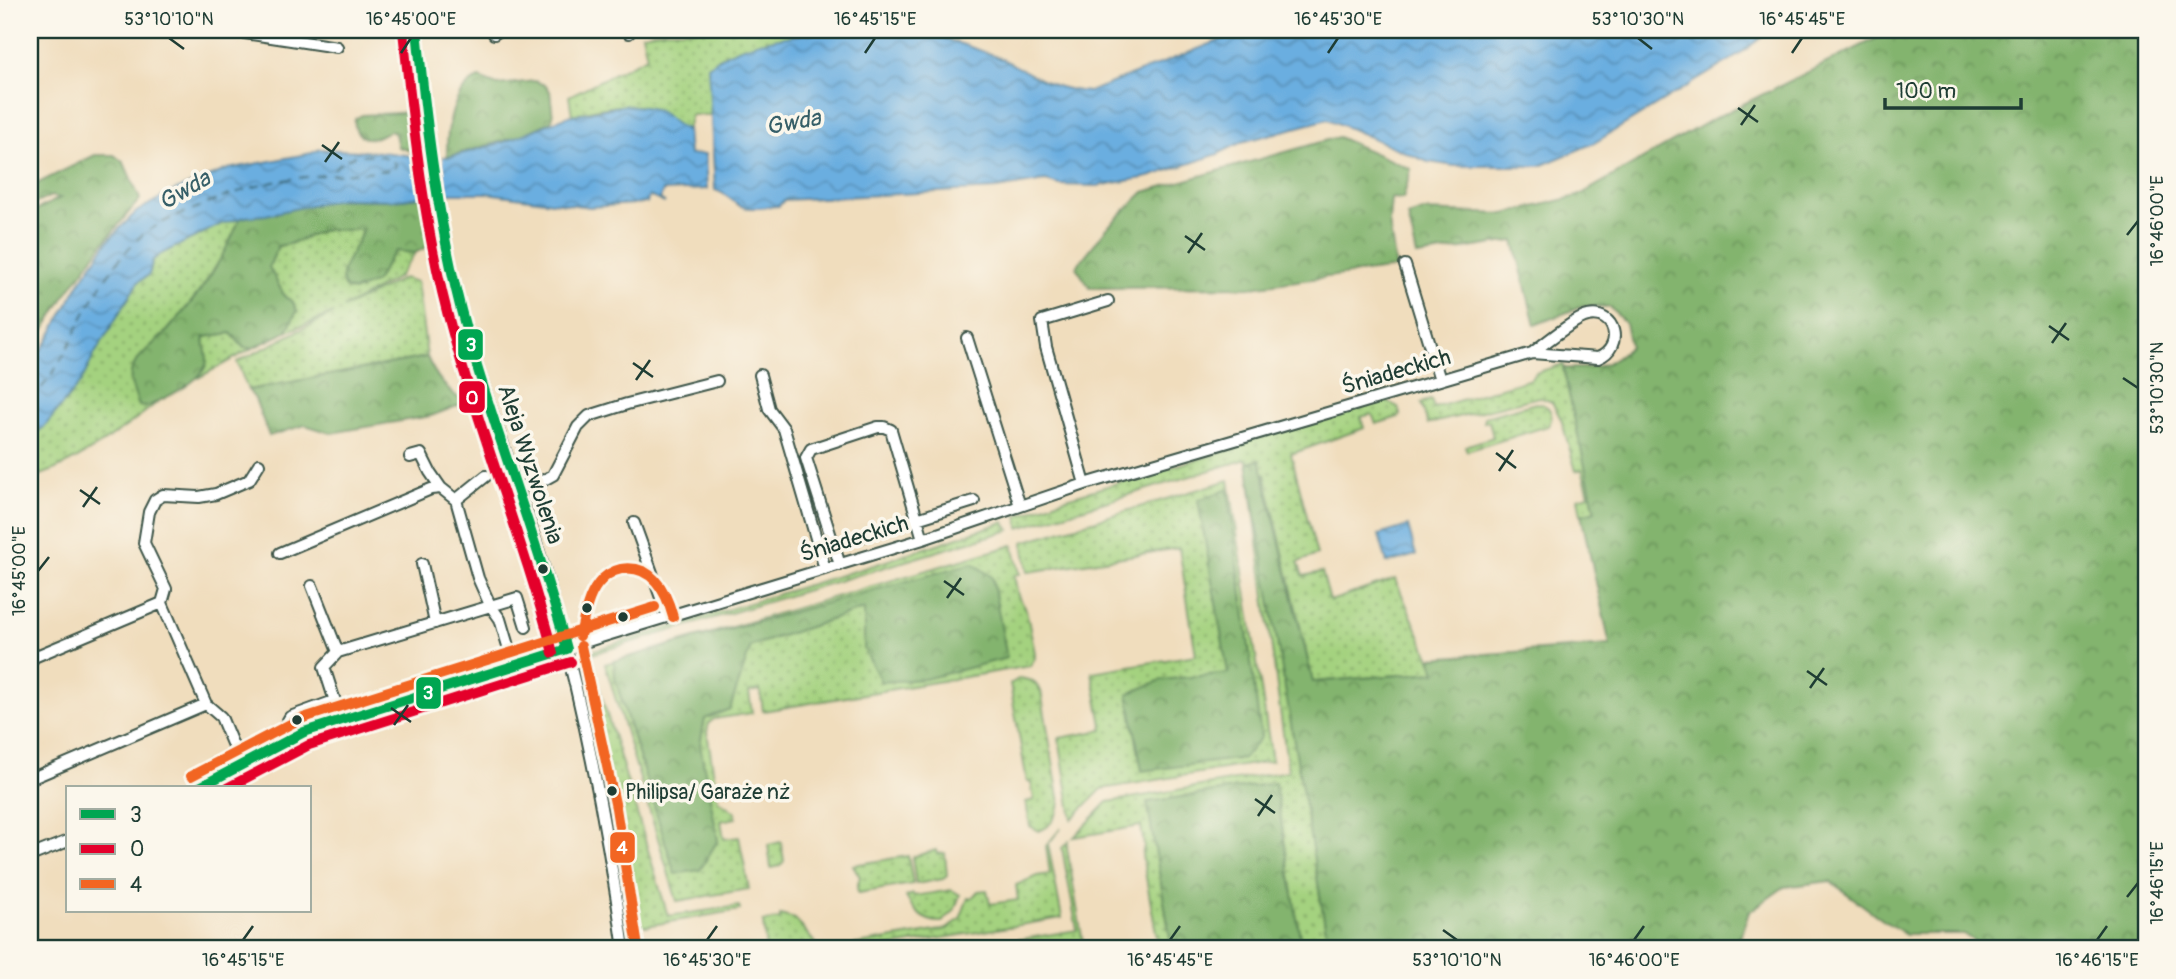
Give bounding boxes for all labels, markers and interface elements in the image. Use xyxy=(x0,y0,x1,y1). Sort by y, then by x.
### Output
text: 53°10'10"N xyxy=(124,8,214,31)
text: 16°45'00"E xyxy=(366,8,456,31)
text: 16°45'15"E xyxy=(834,8,916,31)
text: 16°45'30"E xyxy=(1294,8,1382,31)
text: 53°10'30"N xyxy=(1592,8,1684,31)
text: 16°45'45"E xyxy=(1759,8,1845,31)
scale bar xyxy=(1885,66,2022,110)
text: 100 m xyxy=(1896,78,1956,105)
water label: Gwda xyxy=(763,103,825,142)
water label: Gwda xyxy=(153,163,217,217)
text: 16°46'00"E xyxy=(2146,175,2169,267)
line badge: 3 xyxy=(457,328,484,361)
text: 3 xyxy=(466,333,476,357)
street label: Śniadeckich xyxy=(1338,342,1454,401)
text: 53°10'30"N xyxy=(2146,342,2169,434)
line badge: 0 xyxy=(458,380,486,414)
street label: Aleja Wyzwolenia xyxy=(491,381,570,548)
text: 0 xyxy=(466,386,479,410)
street label: Śniadeckich xyxy=(796,508,912,569)
text: 16°45'00"E xyxy=(8,526,31,616)
unlabelled marker xyxy=(536,562,550,576)
unlabelled marker xyxy=(580,601,594,615)
unlabelled marker xyxy=(616,610,630,624)
line badge: 3 xyxy=(415,676,442,710)
text: 3 xyxy=(423,681,433,705)
unlabelled marker xyxy=(290,713,304,727)
place label: Philipsa/ Garaże nż xyxy=(625,779,790,806)
marker: Philipsa/ Garaże nż xyxy=(605,784,619,798)
legend xyxy=(66,786,312,912)
text: 3 xyxy=(130,802,142,829)
line badge: 4 xyxy=(609,831,636,864)
text: 0 xyxy=(130,836,144,863)
text: 4 xyxy=(616,836,628,860)
text: 16°46'15"E xyxy=(2146,841,2169,925)
text: 4 xyxy=(130,872,142,899)
text: 16°45'15"E xyxy=(202,949,284,972)
text: 16°45'30"E xyxy=(663,949,751,972)
text: 16°45'45"E xyxy=(1127,949,1213,972)
text: 53°10'10"N xyxy=(1412,949,1502,972)
text: 16°46'00"E xyxy=(1588,949,1680,972)
text: 16°46'15"E xyxy=(2055,949,2139,972)

